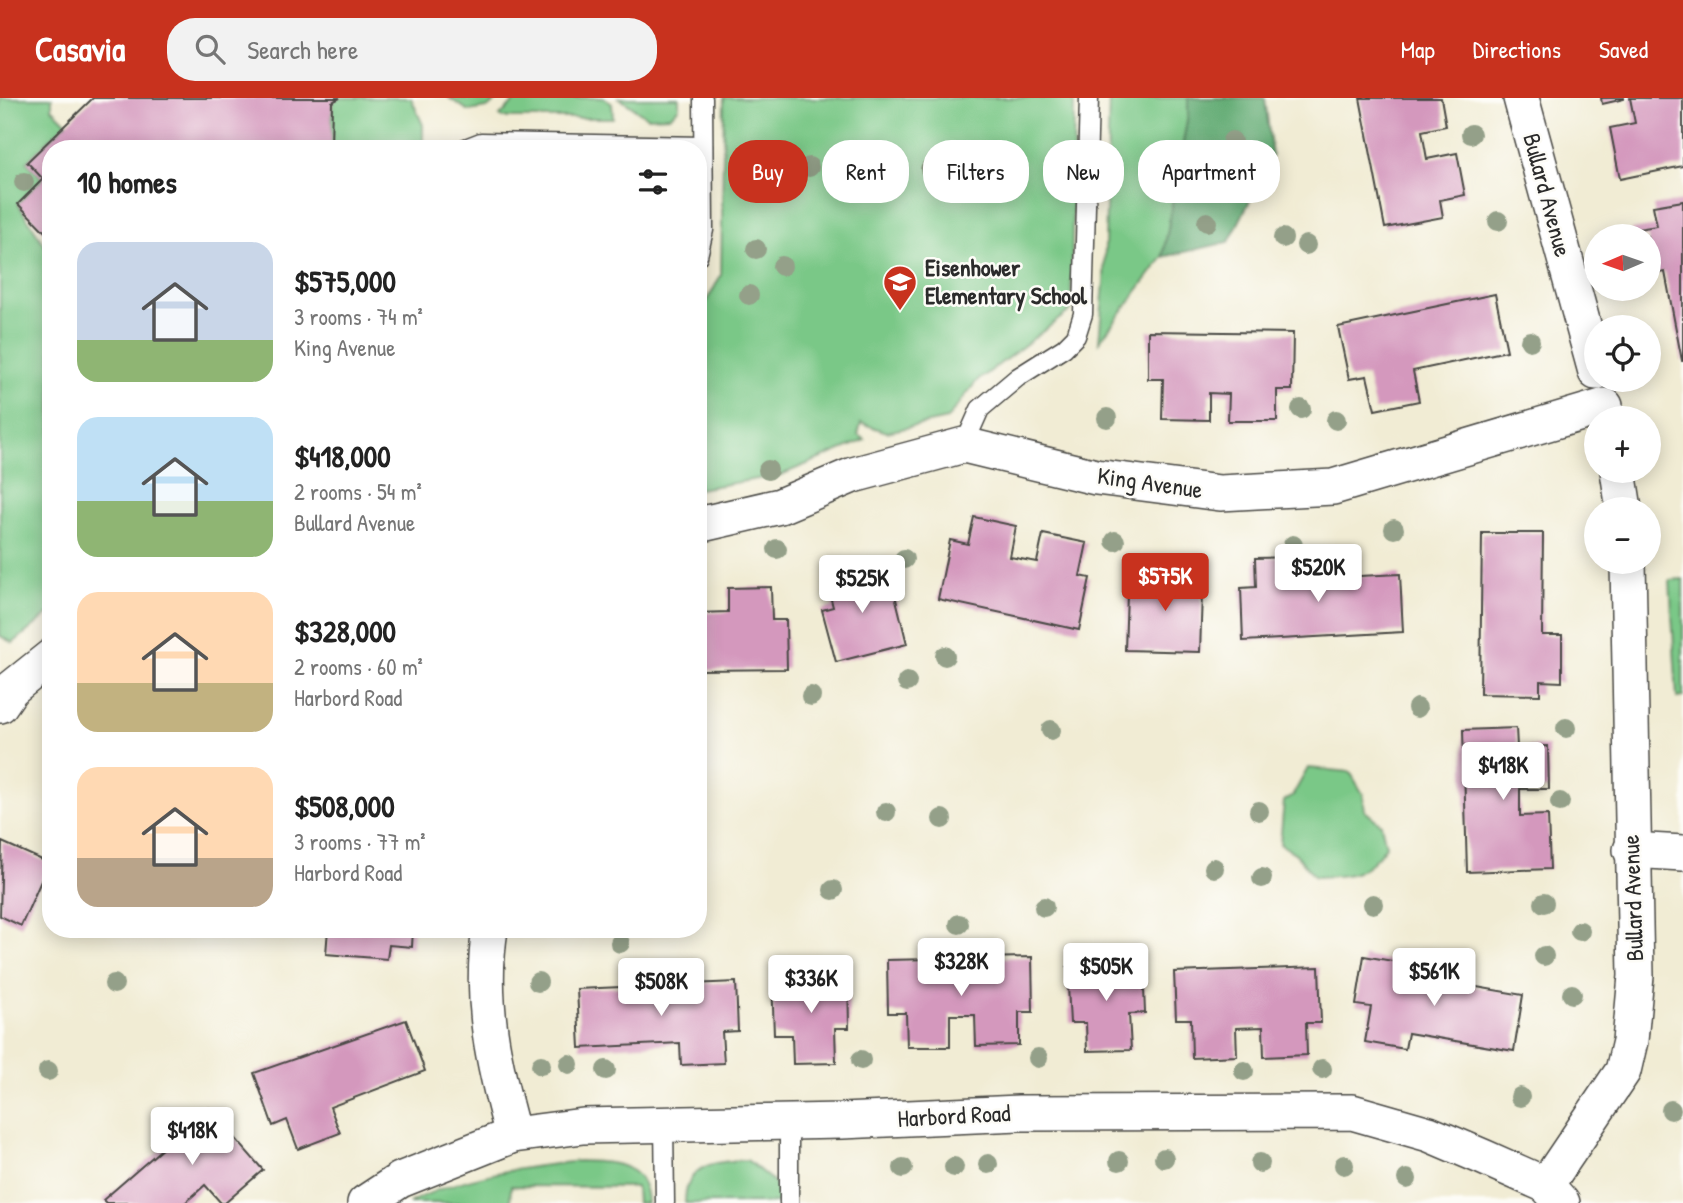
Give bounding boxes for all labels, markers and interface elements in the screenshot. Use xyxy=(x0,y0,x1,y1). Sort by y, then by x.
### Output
search box xyxy=(167,18,657,81)
text: Casavia xyxy=(35,27,125,71)
icon: search xyxy=(191,30,229,68)
text: Search here xyxy=(247,32,358,67)
text: Map xyxy=(1401,33,1435,65)
text: Directions xyxy=(1473,33,1561,65)
text: Saved xyxy=(1599,33,1648,65)
street label: Bullard Avenue xyxy=(1516,129,1580,260)
chip: Buy xyxy=(728,140,808,203)
chip: Rent xyxy=(822,140,909,203)
chip: Filters xyxy=(923,140,1029,203)
chip: New xyxy=(1043,140,1124,203)
chip: Apartment xyxy=(1138,140,1280,203)
text: 10 homes xyxy=(77,162,177,202)
icon: filters xyxy=(634,163,672,201)
north arrow xyxy=(1584,224,1661,301)
map controls xyxy=(1584,224,1661,574)
place label: Eisenhower Elementary School xyxy=(925,251,1088,312)
text: $575,000 xyxy=(294,261,396,301)
school or university icon: Eisenhower Elementary School xyxy=(881,263,919,312)
icon: home xyxy=(133,270,217,354)
text: 3 rooms · 74 m² xyxy=(294,301,423,332)
button: locate xyxy=(1584,315,1661,392)
text: King Avenue xyxy=(294,332,395,363)
button: + xyxy=(1584,406,1661,483)
text: $418,000 xyxy=(294,436,391,476)
icon: home xyxy=(133,445,217,529)
street label: King Avenue xyxy=(1096,459,1205,505)
text: 2 rooms · 54 m² xyxy=(294,476,422,507)
button: − xyxy=(1584,497,1661,574)
text: Bullard Avenue xyxy=(294,507,415,538)
pin: $520K xyxy=(1269,545,1367,604)
text: $520K xyxy=(1291,551,1345,582)
pin: $575K xyxy=(1116,554,1214,613)
pin: $525K xyxy=(813,556,911,615)
text: $575K xyxy=(1138,560,1192,591)
text: $525K xyxy=(835,562,889,593)
text: $328,000 xyxy=(294,611,396,651)
icon: home xyxy=(133,620,217,704)
text: 2 rooms · 60 m² xyxy=(294,651,423,682)
text: Harbord Road xyxy=(294,682,402,713)
pin: $418K xyxy=(1454,742,1552,802)
text: $418K xyxy=(1478,749,1528,780)
text: $508,000 xyxy=(294,786,395,826)
icon: home xyxy=(133,795,217,879)
text: 3 rooms · 77 m² xyxy=(294,826,426,857)
street label: Bullard Avenue xyxy=(1614,834,1650,962)
text: Harbord Road xyxy=(294,857,402,888)
pin: $328K xyxy=(912,939,1010,998)
pin: $505K xyxy=(1057,944,1155,1003)
text: $328K xyxy=(934,945,988,976)
pin: $561K xyxy=(1385,948,1483,1008)
text: $505K xyxy=(1079,950,1133,981)
text: $561K xyxy=(1409,955,1459,986)
pin: $336K xyxy=(762,956,860,1015)
pin: $508K xyxy=(612,958,710,1018)
text: $336K xyxy=(784,962,838,993)
text: $508K xyxy=(634,965,688,996)
street label: Harbord Road xyxy=(897,1096,1011,1134)
pin: $418K xyxy=(143,1108,241,1167)
text: $418K xyxy=(167,1114,217,1145)

